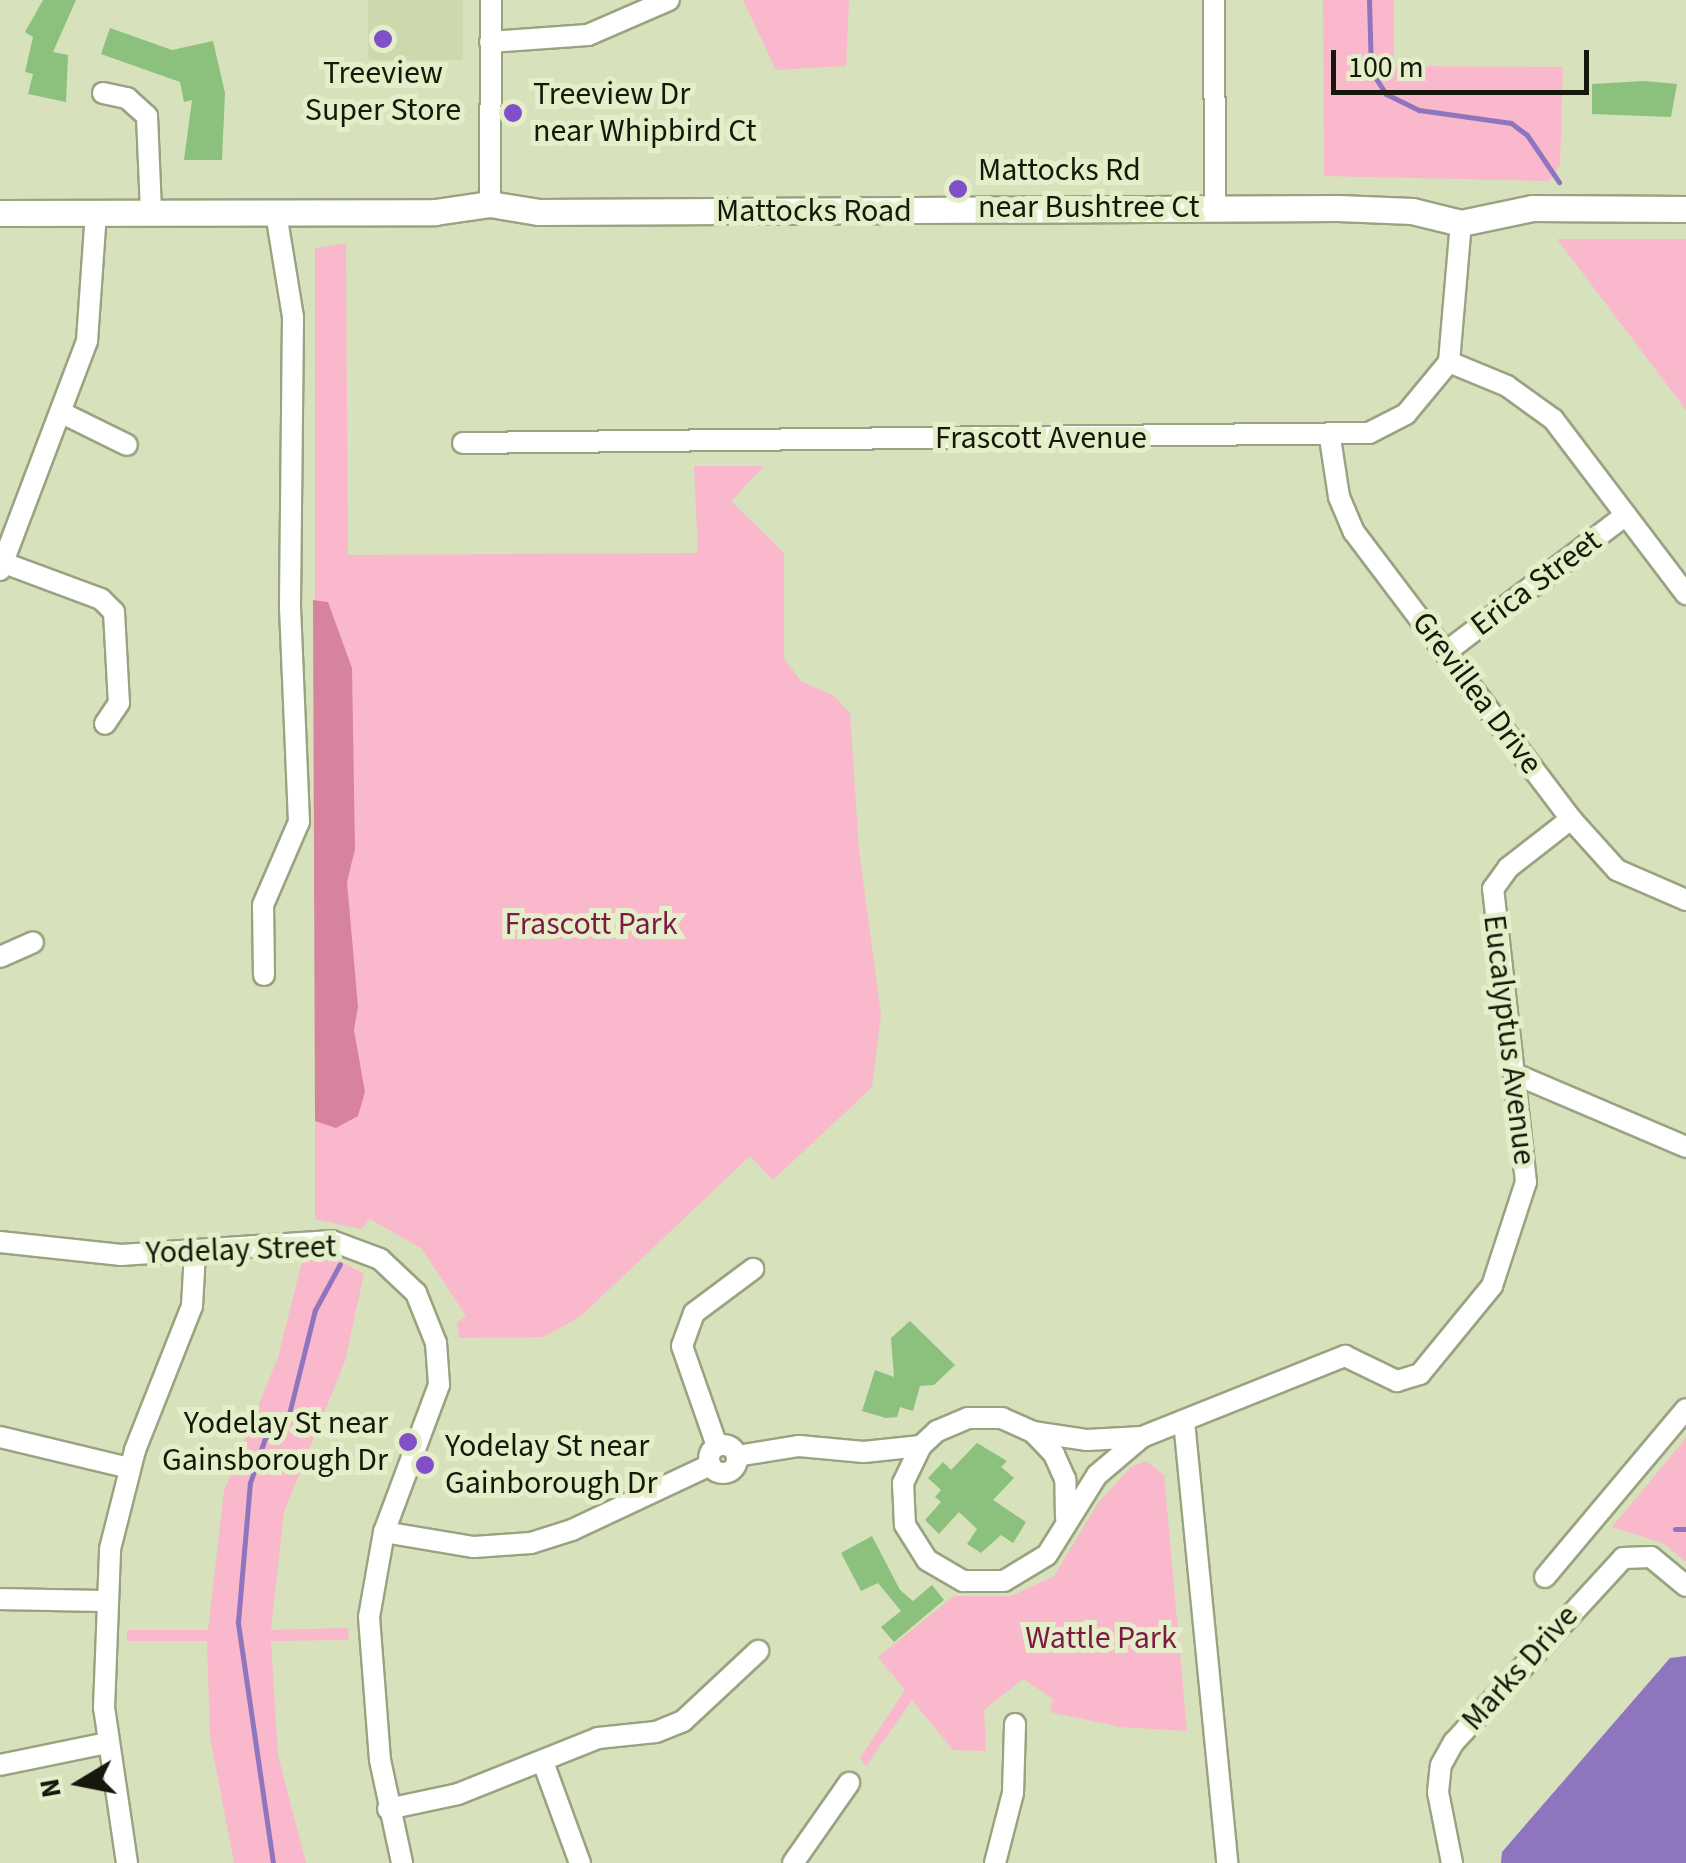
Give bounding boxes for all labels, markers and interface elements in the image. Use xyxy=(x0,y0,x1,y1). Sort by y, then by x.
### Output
marker: Treeview Super Store xyxy=(372,28,394,50)
scale bar xyxy=(1336,30,1594,92)
text: 100 m xyxy=(1348,46,1424,89)
place label: Treeview Super Store xyxy=(305,55,461,130)
place label: Treeview Dr near Whipbird Ct xyxy=(533,76,756,151)
marker: Treeview Dr near Whipbird Ct xyxy=(502,102,524,124)
place label: Mattocks Rd near Bushtree Ct xyxy=(978,152,1200,227)
marker: Mattocks Rd near Bushtree Ct xyxy=(947,178,969,200)
street label: Mattocks Road xyxy=(716,192,912,230)
street label: Frascott Avenue xyxy=(935,419,1147,457)
street label: Erica Street xyxy=(1463,522,1609,644)
street label: Grevillea Drive xyxy=(1404,604,1550,782)
park label: Frascott Park xyxy=(505,905,677,943)
street label: Eucalyptus Avenue xyxy=(1475,913,1543,1167)
street label: Yodelay Street xyxy=(145,1227,337,1273)
place label: Yodelay St near Gainsborough Dr xyxy=(162,1405,388,1480)
place label: Yodelay St near Gainborough Dr xyxy=(445,1428,658,1503)
marker: Yodelay St near Gainsborough Dr xyxy=(397,1431,419,1453)
marker: Yodelay St near Gainborough Dr xyxy=(414,1454,436,1476)
street label: Marks Drive xyxy=(1454,1597,1586,1739)
park label: Wattle Park xyxy=(1025,1619,1177,1657)
north arrow xyxy=(30,1733,130,1833)
text: N xyxy=(29,1776,72,1801)

